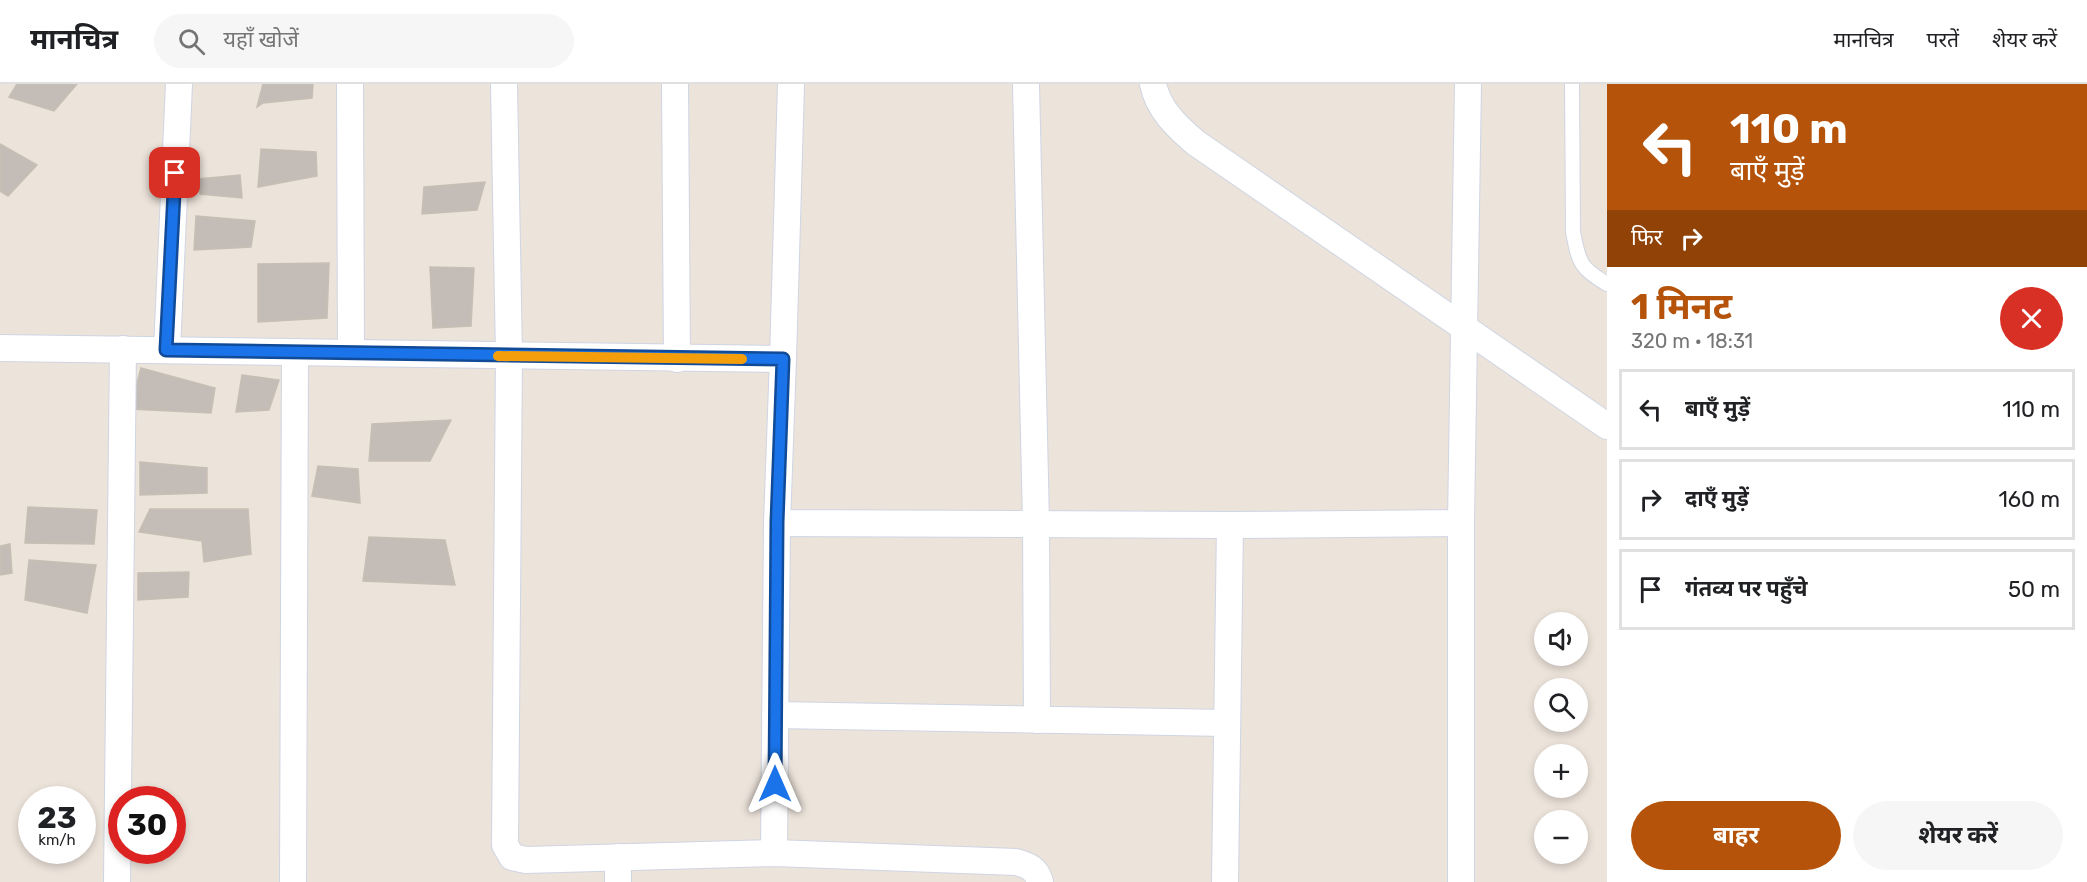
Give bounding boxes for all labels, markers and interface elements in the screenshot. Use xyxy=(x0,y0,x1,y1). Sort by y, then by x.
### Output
search box xyxy=(154,14,574,68)
text: मानचित्र xyxy=(30,23,118,56)
icon: search xyxy=(175,25,208,58)
text: यहाँ खोजें xyxy=(223,26,299,53)
text: मानचित्र xyxy=(1834,27,1894,52)
text: परतें xyxy=(1927,27,1959,52)
text: शेयर करें xyxy=(1992,27,2057,52)
text: 110 m xyxy=(1730,104,1848,154)
icon: left xyxy=(1631,108,1709,186)
pin xyxy=(149,147,200,198)
text: बाएँ मुड़ें xyxy=(1730,155,1805,187)
icon: arrive xyxy=(158,156,191,189)
icon: right xyxy=(1675,222,1708,255)
text: फिर xyxy=(1631,224,1663,251)
text: 1 मिनट xyxy=(1631,285,1732,328)
button: close xyxy=(2000,287,2063,350)
text: 320 m · 18:31 xyxy=(1631,329,1753,353)
icon: left xyxy=(1634,393,1667,426)
text: बाएँ मुड़ें xyxy=(1685,395,1750,422)
text: 110 m xyxy=(2002,396,2060,423)
icon: right xyxy=(1634,483,1667,516)
text: दाएँ मुड़ें xyxy=(1685,485,1749,512)
text: 160 m xyxy=(1998,486,2060,513)
icon: arrive xyxy=(1634,573,1667,606)
text: गंतव्य पर पहुँचे xyxy=(1685,575,1807,602)
text: 50 m xyxy=(2008,576,2060,603)
map controls xyxy=(1534,612,1588,864)
button: sound xyxy=(1534,612,1588,666)
button: search xyxy=(1534,678,1588,732)
button: + xyxy=(1534,744,1588,798)
position arrow xyxy=(743,752,807,816)
speed limit sign: 30 xyxy=(108,786,186,864)
text: 23 xyxy=(37,800,77,836)
button: बाहर xyxy=(1631,801,1841,870)
button: शेयर करें xyxy=(1853,801,2063,870)
button: − xyxy=(1534,810,1588,864)
text: km/h xyxy=(38,831,76,849)

